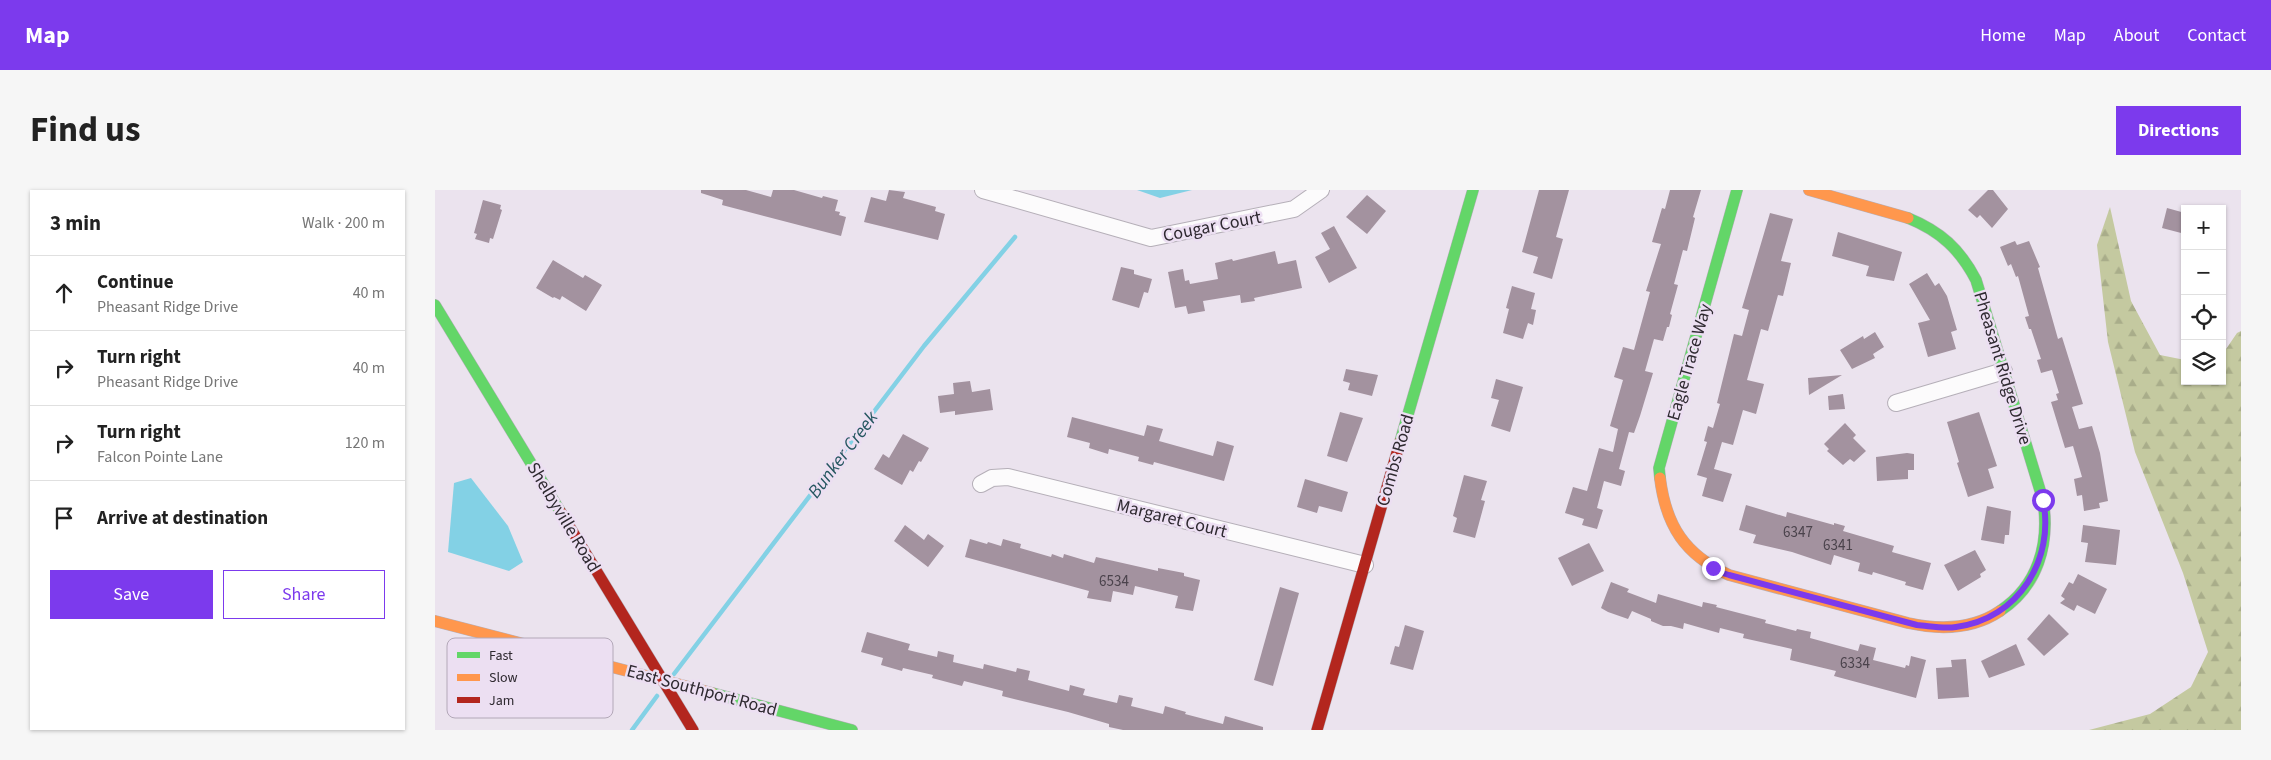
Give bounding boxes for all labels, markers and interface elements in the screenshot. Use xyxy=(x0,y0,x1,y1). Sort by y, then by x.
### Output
text: Map xyxy=(25,18,70,53)
text: Home xyxy=(1980,23,2026,48)
text: Map xyxy=(2054,23,2086,48)
text: About xyxy=(2114,23,2159,48)
text: Contact xyxy=(2187,23,2246,48)
text: Find us xyxy=(30,105,140,155)
button: Directions xyxy=(2116,106,2241,155)
street label: Cougar Court xyxy=(1161,205,1263,248)
map controls xyxy=(2181,205,2226,385)
button: + xyxy=(2181,205,2226,250)
text: 3 min xyxy=(50,208,101,238)
text: Walk · 200 m xyxy=(302,212,385,234)
button: − xyxy=(2181,250,2226,295)
text: Continue xyxy=(97,269,174,296)
icon: ahead xyxy=(50,279,78,307)
text: 40 m xyxy=(353,282,385,304)
street label: Pheasant Ridge Drive xyxy=(1967,289,2038,448)
button: locate xyxy=(2181,295,2226,340)
text: Pheasant Ridge Drive xyxy=(97,296,238,318)
street label: Eagle Trace Way xyxy=(1661,300,1718,423)
button: layers xyxy=(2181,340,2226,385)
text: Turn right xyxy=(97,344,181,371)
icon: right xyxy=(50,354,78,382)
text: 40 m xyxy=(353,357,385,379)
text: Pheasant Ridge Drive xyxy=(97,371,238,393)
water label: Bunker Creek xyxy=(801,405,886,504)
street label: Combs Road xyxy=(1370,411,1421,509)
text: Turn right xyxy=(97,419,181,446)
icon: right xyxy=(50,429,78,457)
text: 120 m xyxy=(345,432,385,454)
text: Falcon Pointe Lane xyxy=(97,446,223,468)
street label: Shelbyville Road xyxy=(521,458,606,577)
route start xyxy=(2032,489,2055,512)
street label: Margaret Court xyxy=(1114,493,1230,544)
icon: arrive xyxy=(50,504,78,532)
text: Arrive at destination xyxy=(97,505,268,532)
house number: 6347 xyxy=(1783,522,1813,543)
house number: 6341 xyxy=(1823,535,1853,556)
route end xyxy=(1702,557,1725,580)
button: Save xyxy=(50,570,213,619)
button: Share xyxy=(223,570,385,619)
house number: 6534 xyxy=(1099,571,1129,592)
legend xyxy=(447,638,613,718)
text: Fast xyxy=(489,646,513,666)
house number: 6334 xyxy=(1840,653,1870,674)
street label: East Southport Road xyxy=(624,658,780,723)
text: Slow xyxy=(489,668,518,688)
text: Jam xyxy=(489,691,514,711)

